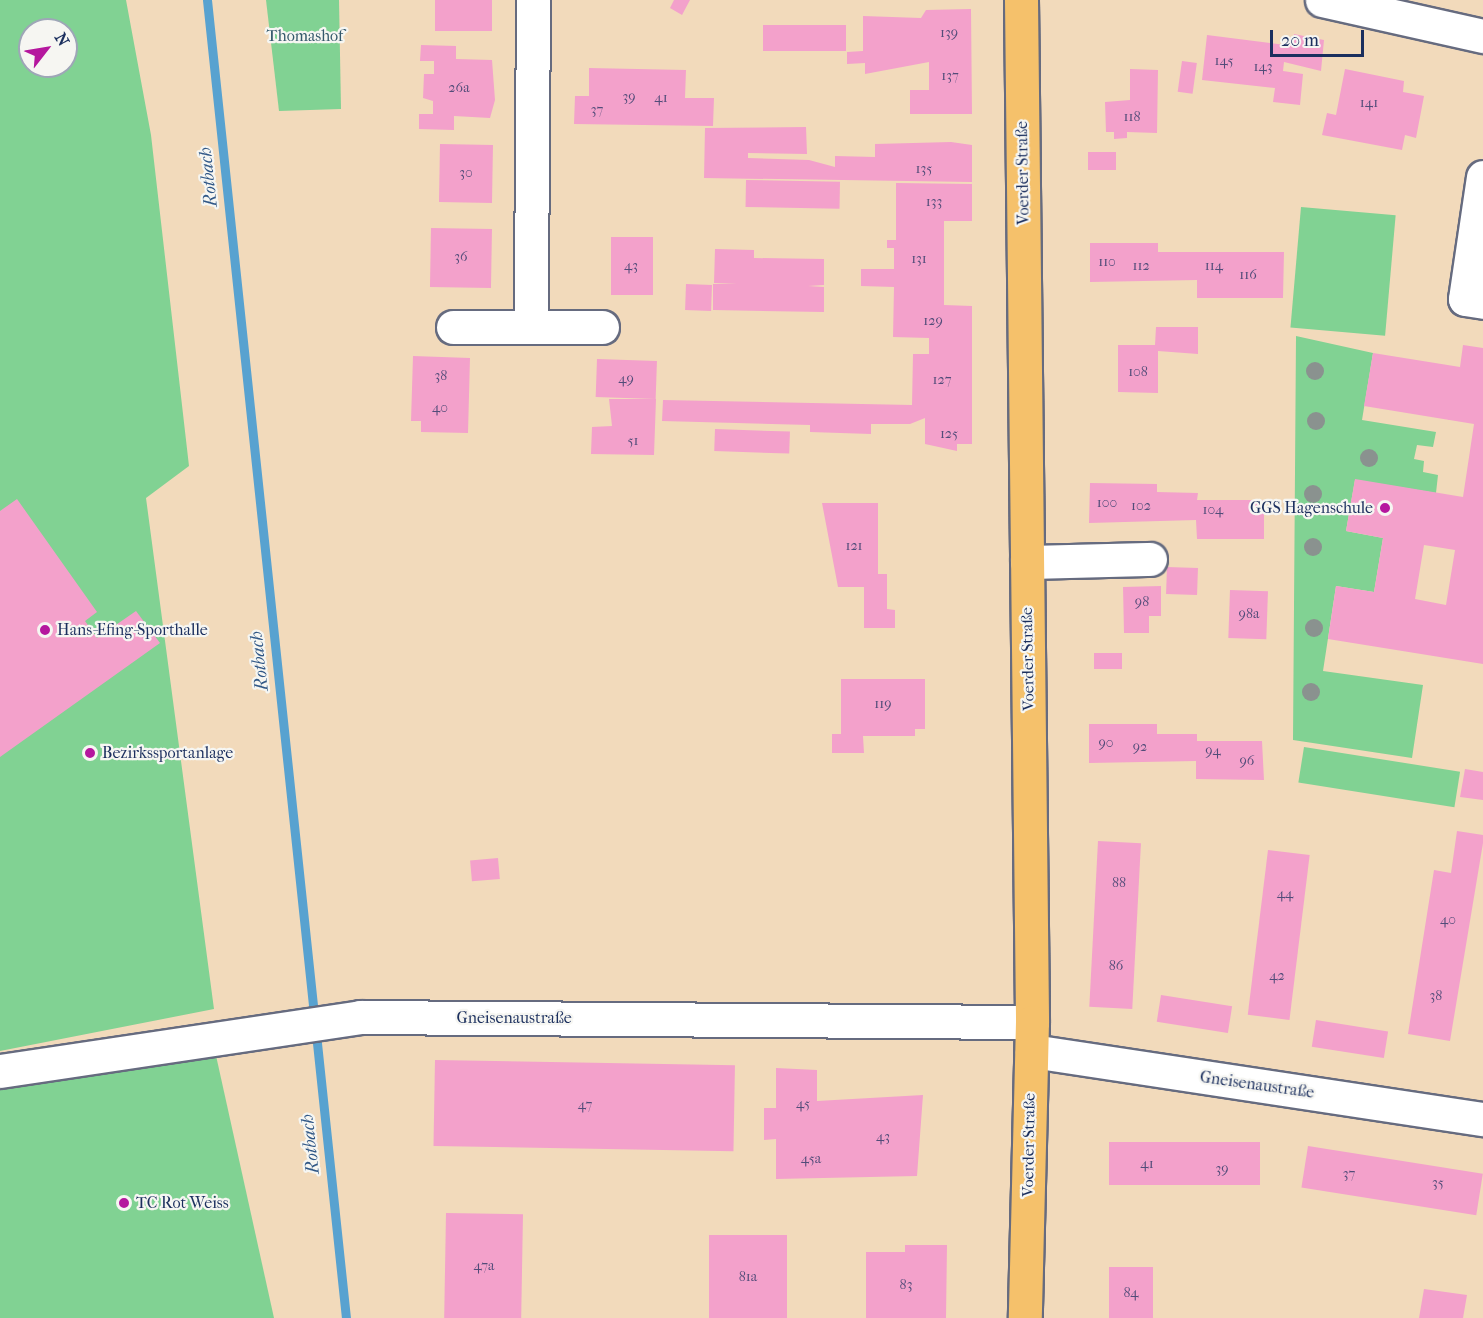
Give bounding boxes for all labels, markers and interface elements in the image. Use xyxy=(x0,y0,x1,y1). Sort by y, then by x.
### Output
north arrow xyxy=(18,18,78,78)
scale bar xyxy=(1273,18,1368,56)
house number: 139 xyxy=(940,25,958,41)
park label: Thomashof xyxy=(267,26,343,46)
text: N xyxy=(51,29,73,50)
text: 20 m xyxy=(1281,30,1319,51)
house number: 145 xyxy=(1215,53,1233,69)
house number: 143 xyxy=(1253,59,1273,75)
house number: 137 xyxy=(941,68,959,84)
house number: 26a xyxy=(448,80,470,96)
house number: 39 xyxy=(622,89,636,105)
house number: 41 xyxy=(654,90,668,106)
house number: 141 xyxy=(1360,95,1378,111)
house number: 37 xyxy=(591,102,603,118)
house number: 118 xyxy=(1123,109,1141,125)
street label: Voerder Straße xyxy=(1012,121,1034,225)
water label: Rotbach xyxy=(195,146,223,208)
house number: 135 xyxy=(916,161,932,177)
house number: 30 xyxy=(459,165,473,181)
house number: 133 xyxy=(926,194,942,210)
house number: 36 xyxy=(454,249,468,265)
house number: 131 xyxy=(911,251,927,267)
house number: 110 xyxy=(1098,254,1116,270)
house number: 43 xyxy=(624,258,638,274)
house number: 112 xyxy=(1132,258,1150,274)
house number: 114 xyxy=(1205,258,1223,274)
house number: 116 xyxy=(1239,267,1257,283)
house number: 129 xyxy=(923,313,943,329)
house number: 108 xyxy=(1128,364,1148,380)
house number: 38 xyxy=(435,368,447,384)
house number: 49 xyxy=(618,371,634,387)
house number: 127 xyxy=(933,372,951,388)
house number: 40 xyxy=(432,400,448,416)
house number: 125 xyxy=(940,426,958,442)
house number: 51 xyxy=(627,433,639,449)
house number: 100 xyxy=(1097,495,1117,511)
house number: 102 xyxy=(1131,498,1151,514)
place label: GGS Hagenschule xyxy=(1250,498,1373,518)
marker: GGS Hagenschule xyxy=(1378,501,1392,515)
house number: 104 xyxy=(1203,502,1223,518)
house number: 121 xyxy=(845,538,863,554)
house number: 98 xyxy=(1135,594,1149,610)
house number: 98a xyxy=(1239,606,1259,622)
street label: Voerder Straße xyxy=(1017,607,1039,711)
place label: Hans-Efing-Sporthalle xyxy=(57,620,208,640)
marker: Hans-Efing-Sporthalle xyxy=(38,623,52,637)
water label: Rotbach xyxy=(246,630,274,692)
house number: 119 xyxy=(874,696,892,712)
house number: 90 xyxy=(1098,735,1114,751)
house number: 92 xyxy=(1133,739,1147,755)
place label: Bezirkssportanlage xyxy=(102,743,233,763)
house number: 94 xyxy=(1205,743,1221,759)
marker: Bezirkssportanlage xyxy=(83,746,97,760)
house number: 96 xyxy=(1240,753,1254,769)
house number: 88 xyxy=(1112,875,1126,891)
house number: 44 xyxy=(1277,886,1293,902)
house number: 40 xyxy=(1440,912,1456,928)
house number: 86 xyxy=(1109,958,1123,974)
house number: 42 xyxy=(1269,968,1285,984)
house number: 38 xyxy=(1430,988,1442,1004)
street label: Gneisenaustraße xyxy=(456,1008,572,1028)
street label: Gneisenaustraße xyxy=(1199,1067,1315,1103)
street label: Voerder Straße xyxy=(1018,1093,1040,1197)
house number: 45 xyxy=(796,1096,810,1112)
house number: 47 xyxy=(578,1097,592,1113)
water label: Rotbach xyxy=(297,1113,325,1175)
house number: 43 xyxy=(876,1129,890,1145)
house number: 45a xyxy=(801,1151,821,1167)
house number: 41 xyxy=(1140,1156,1154,1172)
house number: 39 xyxy=(1215,1161,1229,1177)
house number: 37 xyxy=(1343,1166,1355,1182)
house number: 35 xyxy=(1432,1175,1444,1191)
place label: TC Rot Weiss xyxy=(136,1193,229,1213)
marker: TC Rot Weiss xyxy=(117,1196,131,1210)
house number: 47a xyxy=(473,1258,495,1274)
house number: 81a xyxy=(739,1269,757,1285)
house number: 83 xyxy=(900,1277,912,1293)
house number: 84 xyxy=(1123,1285,1139,1301)

